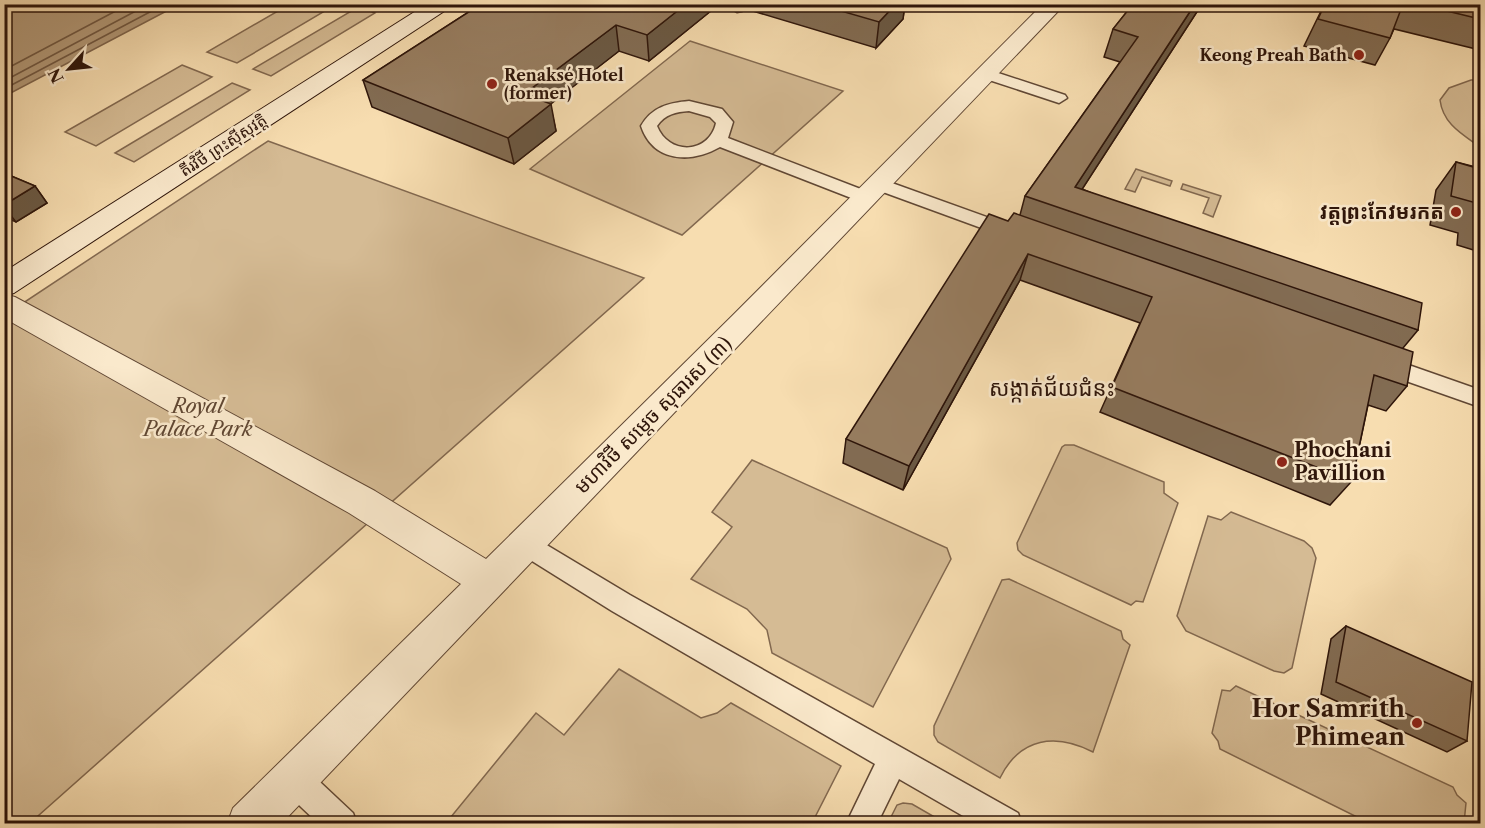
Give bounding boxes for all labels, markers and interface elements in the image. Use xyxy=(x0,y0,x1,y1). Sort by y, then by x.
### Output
north arrow xyxy=(39,39,99,99)
place label: Keong Preah Bath xyxy=(1200,45,1347,65)
marker: Keong Preah Bath xyxy=(1352,48,1366,62)
text: N xyxy=(44,65,68,87)
place label: Renaksé Hotel (former) xyxy=(504,65,624,103)
marker: Renaksé Hotel (former) xyxy=(485,77,499,91)
street label: តីរវិថី ព្រះស៊ីសុវត្តិ xyxy=(175,109,271,182)
place label: វត្តព្រះកែវមរកត xyxy=(1320,200,1444,225)
marker: វត្តព្រះកែវមរកត xyxy=(1449,205,1463,219)
street label: មហាវិថី សម្តេច សុធារស (៣) xyxy=(569,331,738,500)
district label: សង្កាត់ជ័យជំនះ xyxy=(989,375,1115,403)
park label: Royal Palace Park xyxy=(141,394,253,441)
place label: Phochani Pavillion xyxy=(1294,438,1391,485)
marker: Phochani Pavillion xyxy=(1275,455,1289,469)
place label: Hor Samrith Phimean xyxy=(1251,694,1406,751)
marker: Hor Samrith Phimean xyxy=(1410,716,1424,730)

